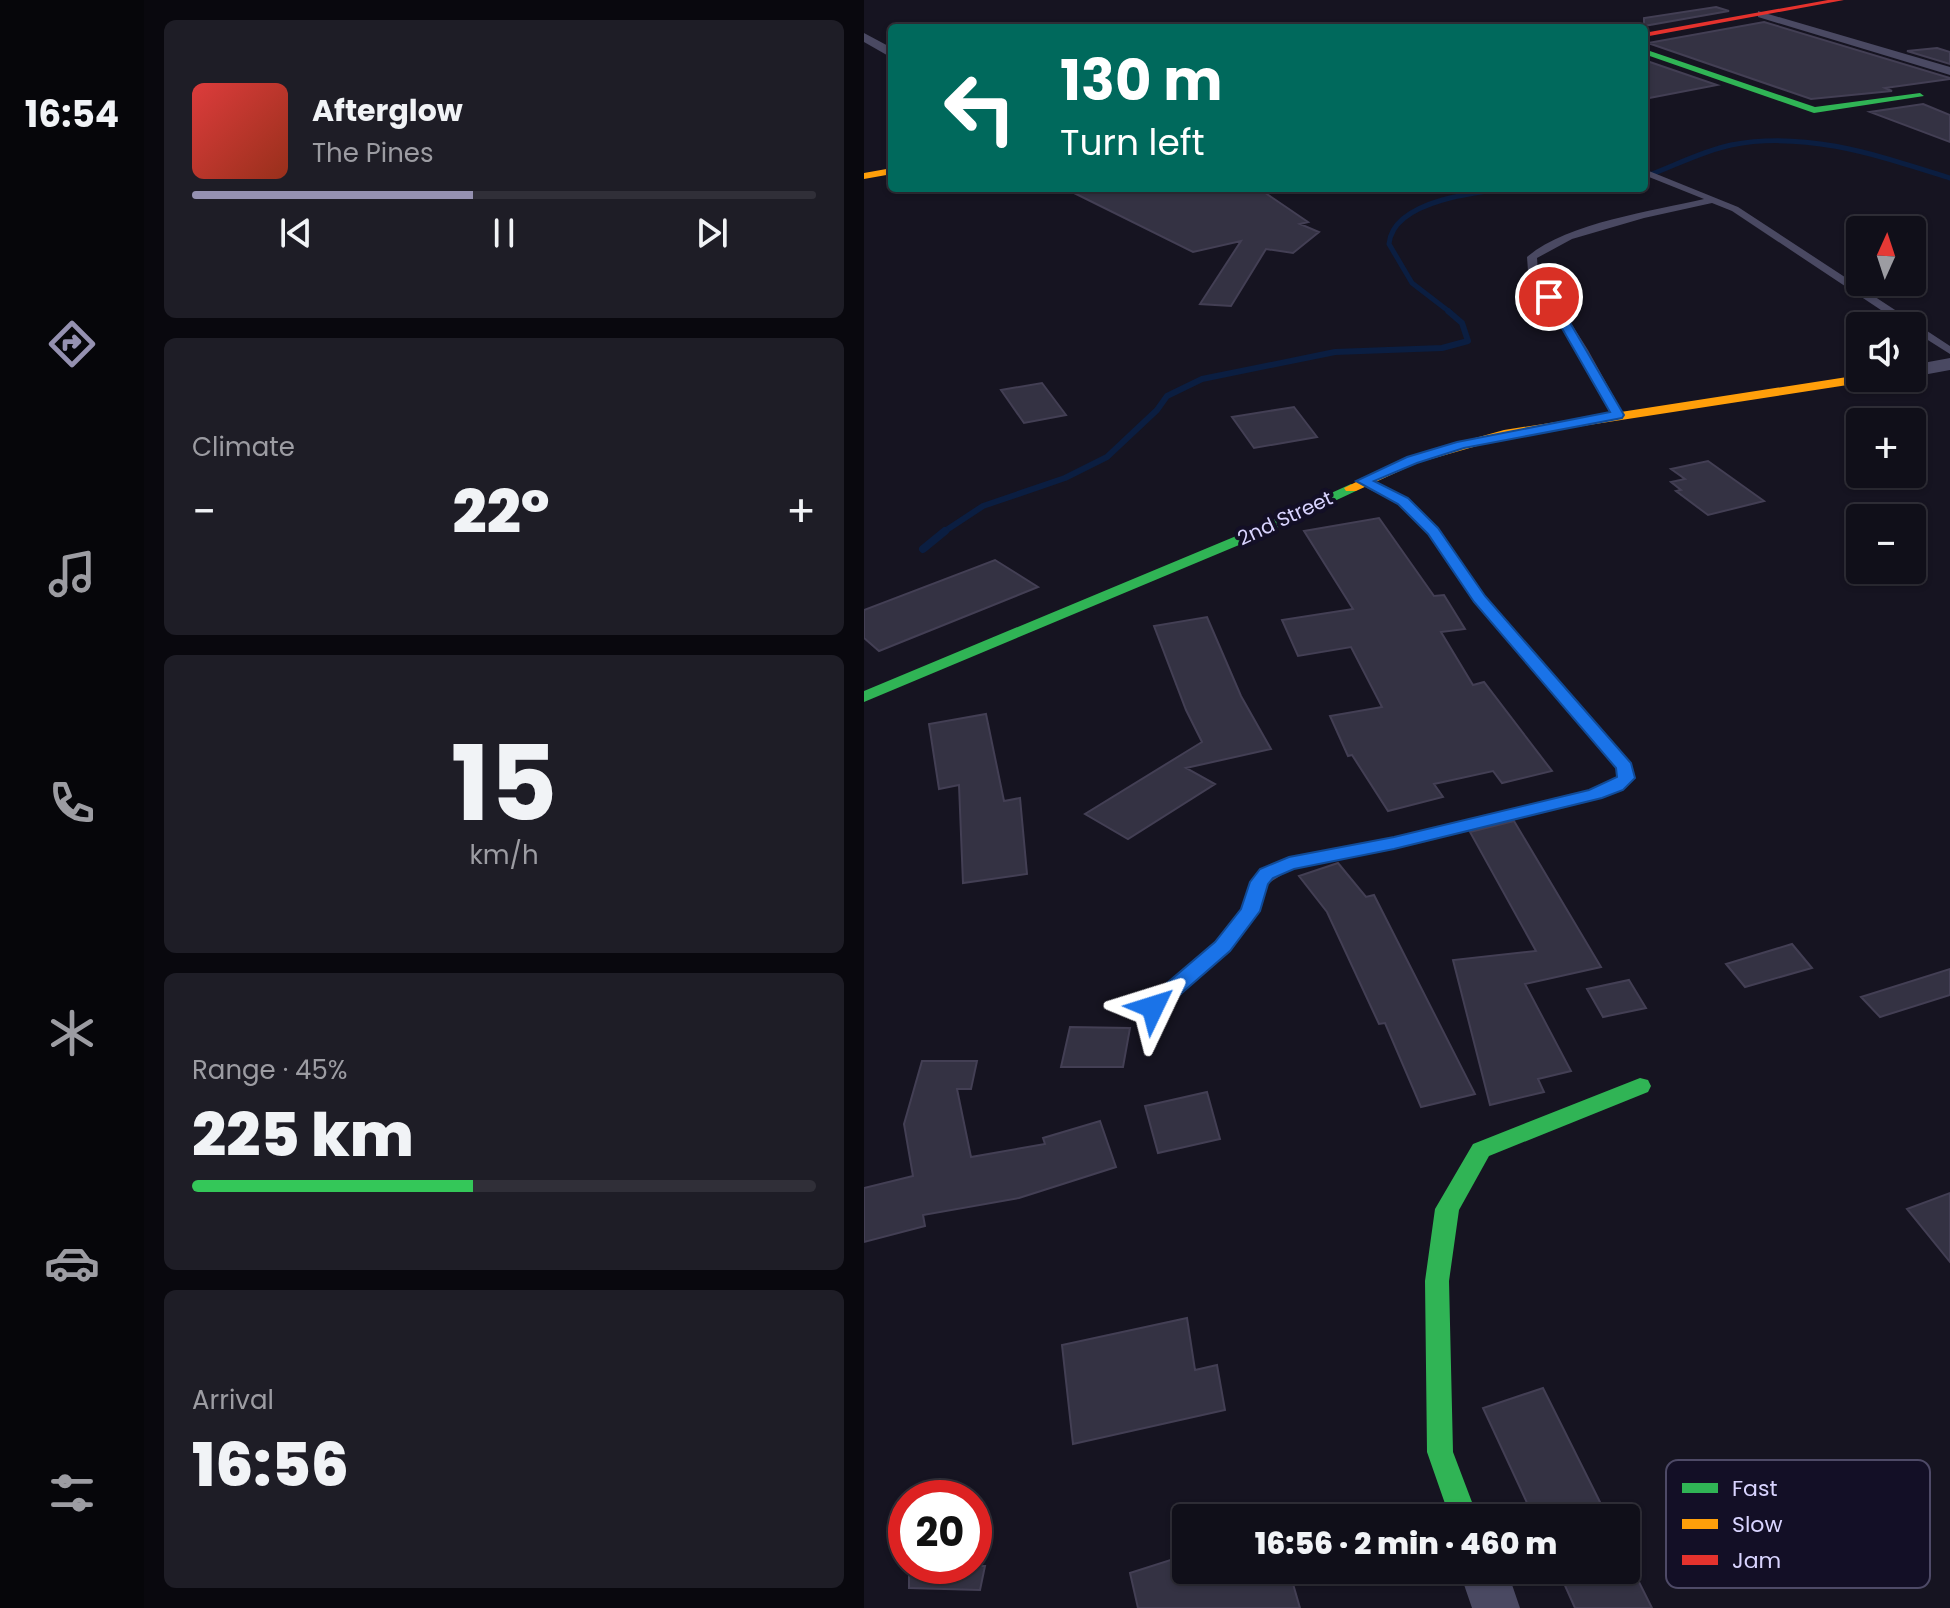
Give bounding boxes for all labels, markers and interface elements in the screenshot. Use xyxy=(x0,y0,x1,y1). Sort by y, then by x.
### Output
text: 130 m xyxy=(1060,41,1223,120)
icon: left xyxy=(928,56,1032,160)
text: 16:54 xyxy=(25,89,119,140)
text: Afterglow xyxy=(312,89,463,132)
text: Turn left xyxy=(1060,117,1205,168)
text: The Pines xyxy=(312,135,434,171)
icon: previous xyxy=(274,211,318,255)
icon: pause xyxy=(482,211,526,255)
icon: next xyxy=(690,211,734,255)
north arrow xyxy=(1846,216,1926,296)
map controls xyxy=(1846,216,1926,584)
pin xyxy=(1515,263,1583,331)
icon: arrive xyxy=(1527,275,1571,319)
button: sound xyxy=(1846,312,1926,392)
icon: directions xyxy=(44,316,100,372)
button: + xyxy=(1846,408,1926,488)
text: Climate xyxy=(192,429,295,465)
text: 22° xyxy=(453,470,550,554)
text: − xyxy=(192,481,216,542)
text: + xyxy=(786,481,816,542)
street label: 2nd Street xyxy=(1233,484,1337,552)
button: − xyxy=(1846,504,1926,584)
icon: music xyxy=(44,546,100,602)
text: 15 xyxy=(451,711,557,856)
icon: phone xyxy=(44,775,100,831)
text: km/h xyxy=(469,837,539,873)
position arrow xyxy=(1111,965,1195,1049)
icon: climate xyxy=(44,1005,100,1061)
text: Range · 45% xyxy=(192,1052,348,1088)
text: 225 km xyxy=(192,1093,414,1177)
icon: car xyxy=(44,1235,100,1291)
text: Arrival xyxy=(192,1382,274,1418)
text: 16:56 xyxy=(192,1423,349,1507)
legend xyxy=(1666,1460,1930,1588)
icon: filters xyxy=(44,1465,100,1521)
text: Fast xyxy=(1732,1473,1777,1504)
speed limit sign: 20 xyxy=(888,1480,992,1584)
text: Slow xyxy=(1732,1509,1782,1540)
text: 16:56 · 2 min · 460 m xyxy=(1255,1522,1557,1565)
text: Jam xyxy=(1732,1545,1781,1576)

